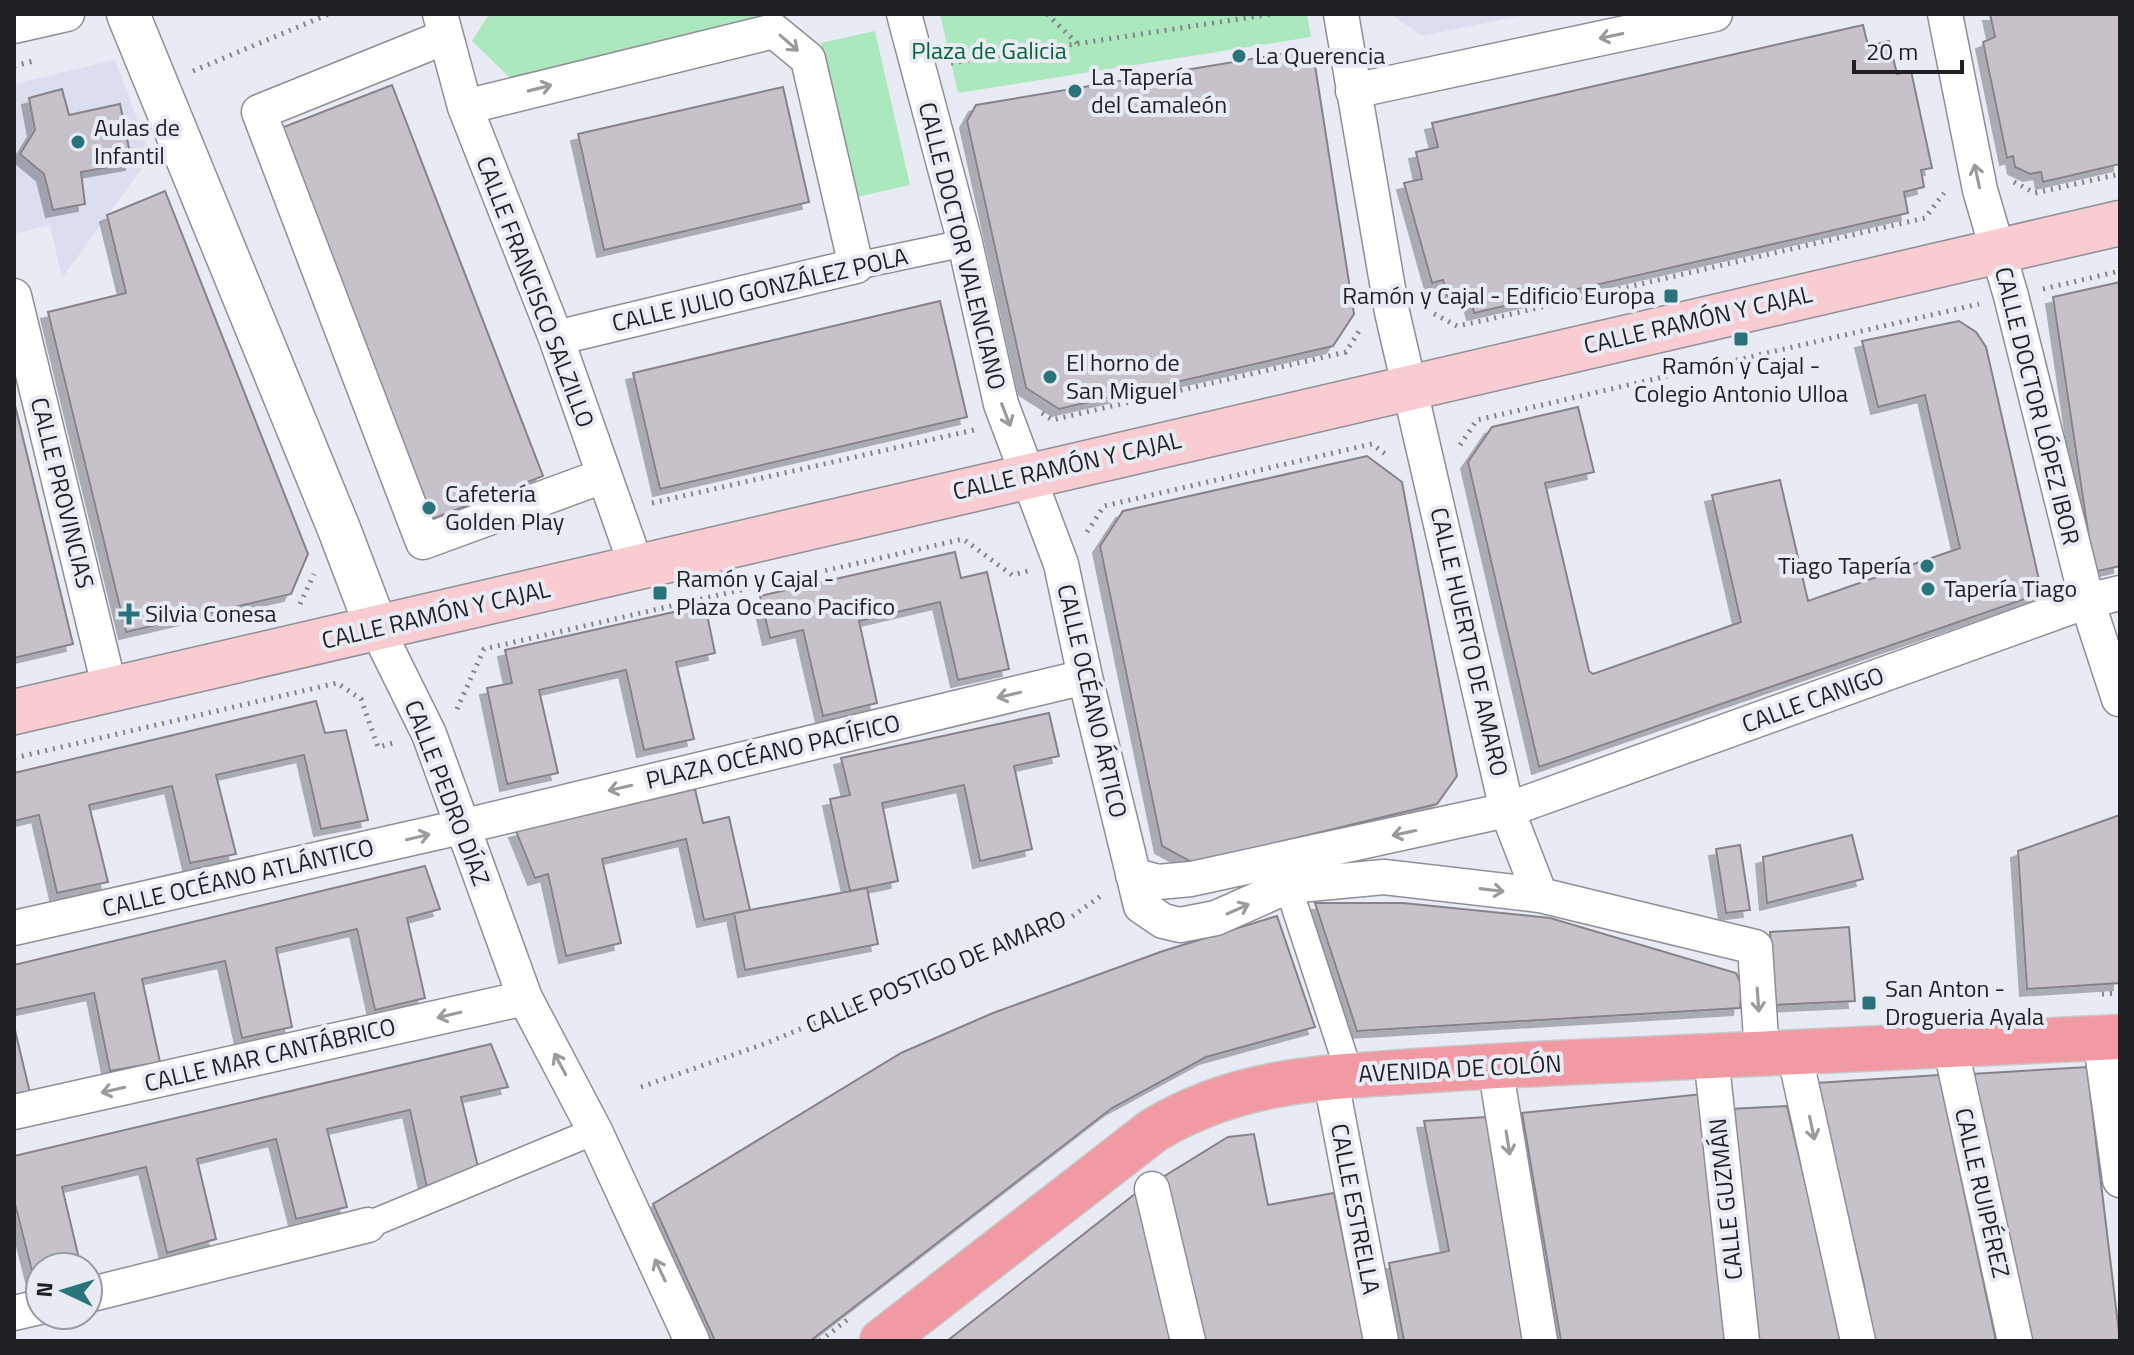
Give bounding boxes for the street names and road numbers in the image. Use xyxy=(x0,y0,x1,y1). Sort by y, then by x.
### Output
street label: CALLE DOCTOR VALENCIANO xyxy=(910,98,1016,393)
street label: CALLE FRANCISCO SALZILLO xyxy=(467,151,604,433)
street label: CALLE JULIO GONZÁLEZ POLA xyxy=(608,237,911,341)
street label: CALLE DOCTOR LÓPEZ IBOR xyxy=(1986,263,2090,548)
street label: CALLE RAMÓN Y CAJAL xyxy=(1580,275,1816,363)
street label: CALLE PROVINCIAS xyxy=(22,393,104,592)
street label: CALLE RAMÓN Y CAJAL xyxy=(949,421,1185,509)
street label: CALLE HUERTO DE AMARO xyxy=(1421,504,1518,780)
street label: CALLE RAMÓN Y CAJAL xyxy=(318,570,554,658)
street label: CALLE OCÉANO ÁRTICO xyxy=(1049,580,1137,821)
street label: CALLE CANIGO xyxy=(1736,657,1889,741)
street label: CALLE PEDRO DÍAZ xyxy=(396,695,500,891)
street label: PLAZA OCÉANO PACÍFICO xyxy=(642,704,903,798)
street label: CALLE OCÉANO ATLÁNTICO xyxy=(98,828,377,926)
street label: CALLE POSTIGO DE AMARO xyxy=(800,900,1071,1042)
street label: CALLE MAR CANTÁBRICO xyxy=(141,1008,399,1100)
street label: AVENIDA DE COLÓN xyxy=(1357,1045,1562,1091)
street label: CALLE RUIPÉREZ xyxy=(1946,1104,2020,1281)
street label: CALLE GUZMÁN xyxy=(1699,1116,1751,1282)
street label: CALLE ESTRELLA xyxy=(1322,1120,1390,1297)

